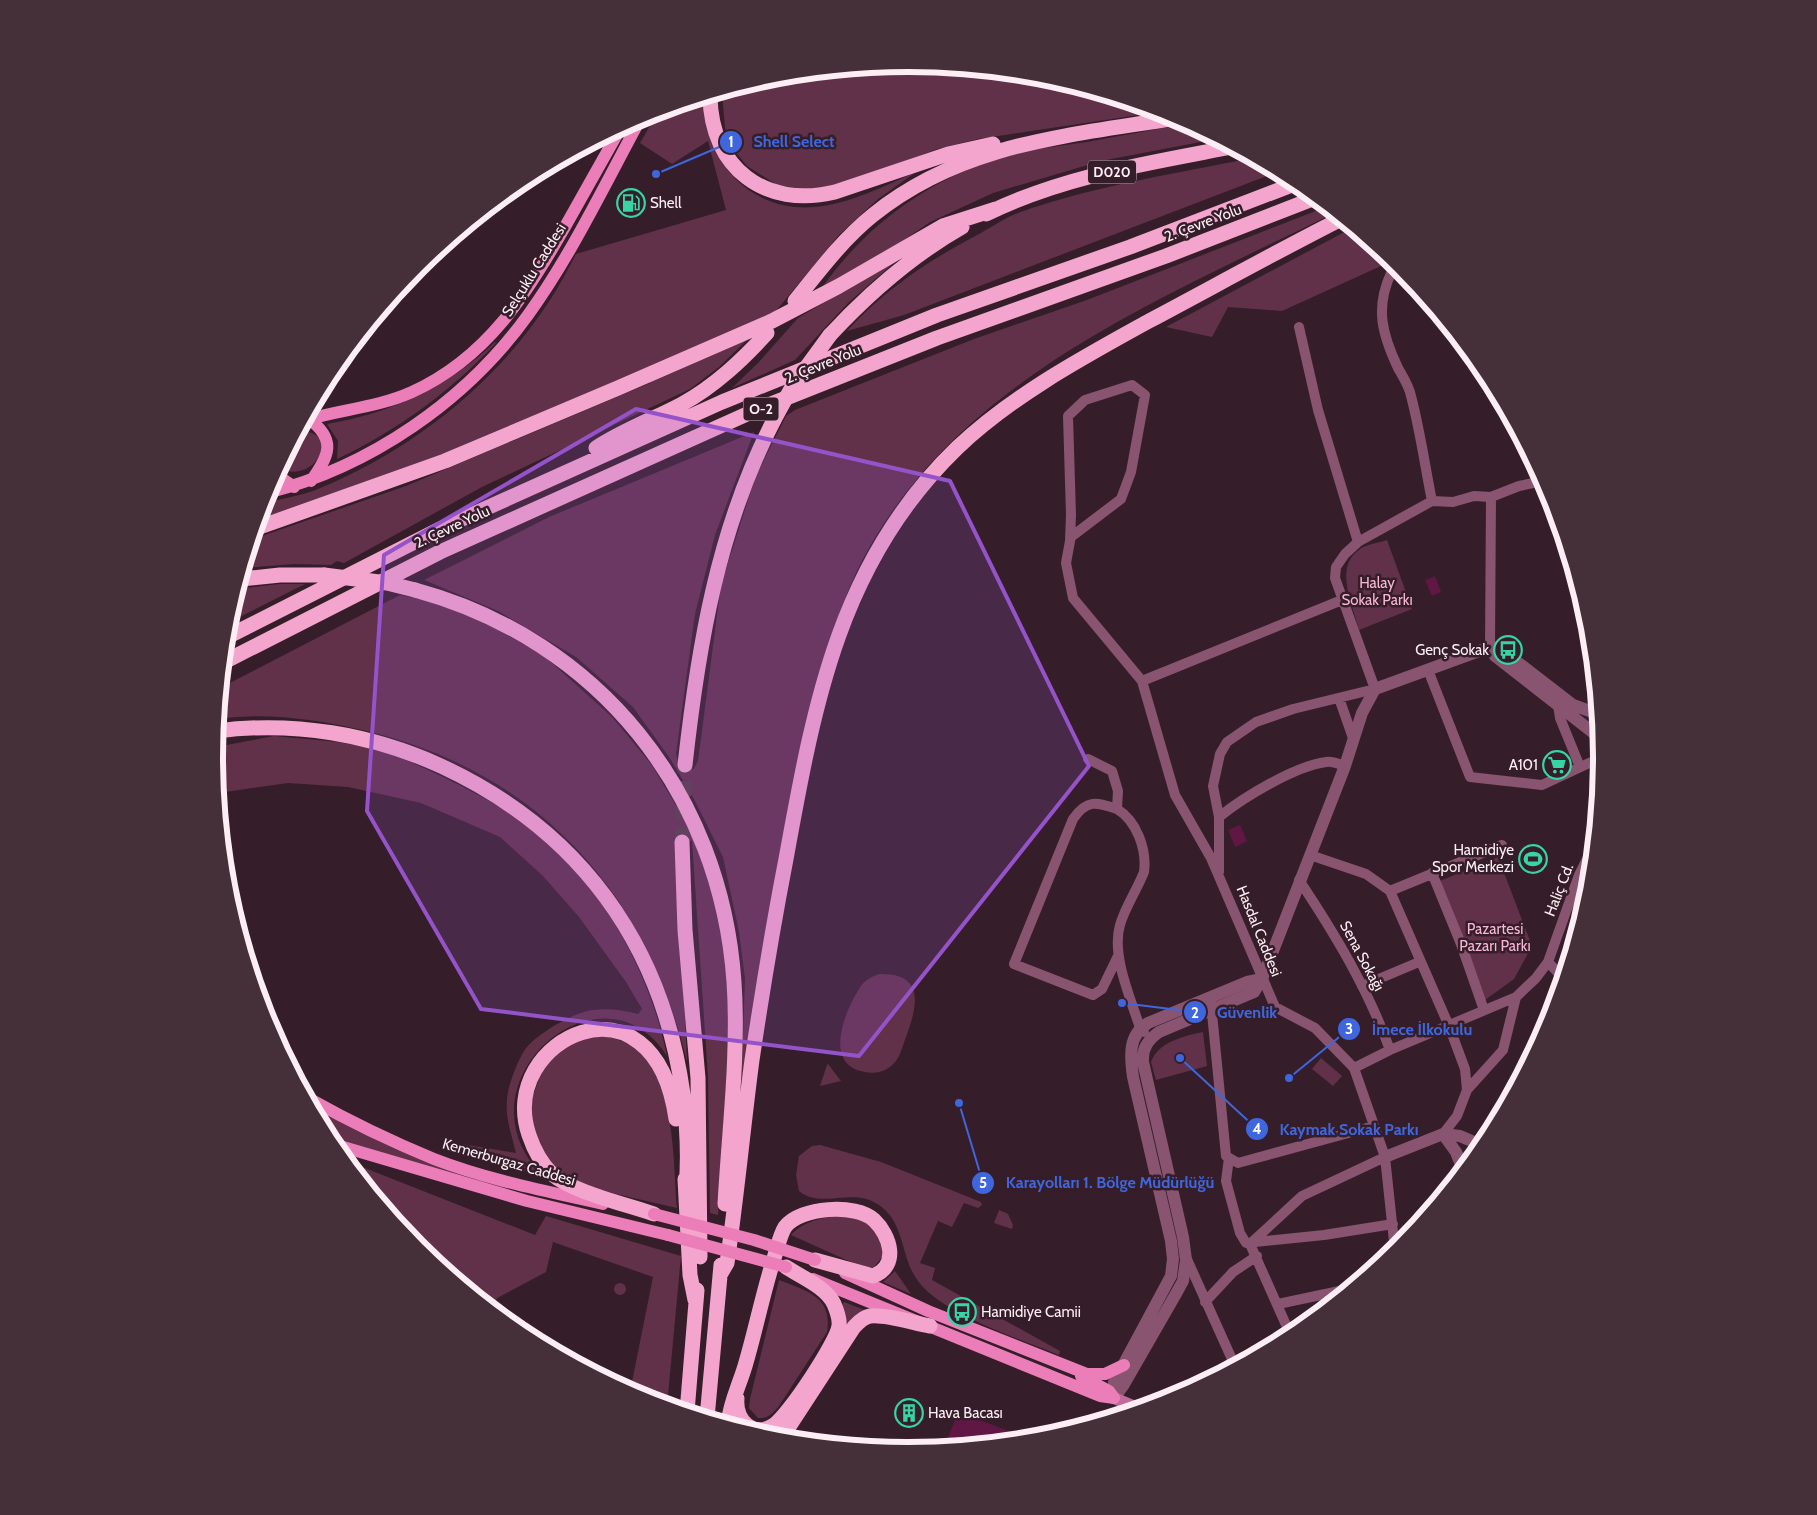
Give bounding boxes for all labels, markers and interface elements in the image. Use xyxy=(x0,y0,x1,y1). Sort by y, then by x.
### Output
callout: Shell Select xyxy=(718,126,844,157)
text: Shell Select xyxy=(754,132,835,151)
text: 1 xyxy=(728,133,734,151)
road number: D020 xyxy=(1088,160,1136,183)
fuel station icon: Shell xyxy=(616,188,646,218)
place label: Shell xyxy=(650,194,682,212)
street label: 2. Çevre Yolu xyxy=(1162,200,1244,246)
street label: Selçuklu Caddesi xyxy=(498,220,570,320)
street label: 2. Çevre Yolu xyxy=(782,341,864,387)
road number: O-2 xyxy=(744,398,778,420)
street label: 2. Çevre Yolu xyxy=(412,502,492,552)
park label: Halay Sokak Parkı xyxy=(1341,574,1413,609)
bus stop icon: Genç Sokak xyxy=(1493,635,1523,665)
place label: Genç Sokak xyxy=(1415,641,1489,659)
supermarket icon: A101 xyxy=(1542,750,1572,780)
place label: A101 xyxy=(1509,756,1538,774)
place label: Hamidiye Spor Merkezi xyxy=(1432,841,1514,876)
sports icon: Hamidiye Spor Merkezi xyxy=(1518,844,1548,874)
street label: Haliç Cd. xyxy=(1541,861,1577,919)
street label: Hasdal Caddesi xyxy=(1233,883,1285,979)
street label: Sena Sokağı xyxy=(1336,918,1388,994)
park label: Pazartesi Pazarı Parkı xyxy=(1459,920,1531,955)
callout: Güvenlik xyxy=(1182,997,1287,1028)
text: Güvenlik xyxy=(1217,1003,1277,1022)
text: 2 xyxy=(1191,1004,1199,1022)
callout: İmece İlkokulu xyxy=(1336,1014,1482,1045)
text: 3 xyxy=(1345,1020,1353,1038)
text: İmece İlkokulu xyxy=(1372,1020,1472,1039)
callout: Kaymak Sokak Parkı xyxy=(1244,1114,1428,1145)
text: 4 xyxy=(1252,1120,1262,1138)
text: Kaymak Sokak Parkı xyxy=(1280,1120,1419,1139)
street label: Kemerburgaz Caddesi xyxy=(441,1134,577,1190)
callout: Karayolları 1. Bölge Müdürlüğü xyxy=(971,1167,1224,1198)
text: Karayolları 1. Bölge Müdürlüğü xyxy=(1006,1173,1214,1192)
text: 5 xyxy=(979,1174,987,1192)
bus stop icon: Hamidiye Camii xyxy=(947,1297,977,1327)
place label: Hamidiye Camii xyxy=(981,1303,1081,1321)
building icon: Hava Bacası xyxy=(894,1398,924,1428)
place label: Hava Bacası xyxy=(928,1404,1003,1422)

